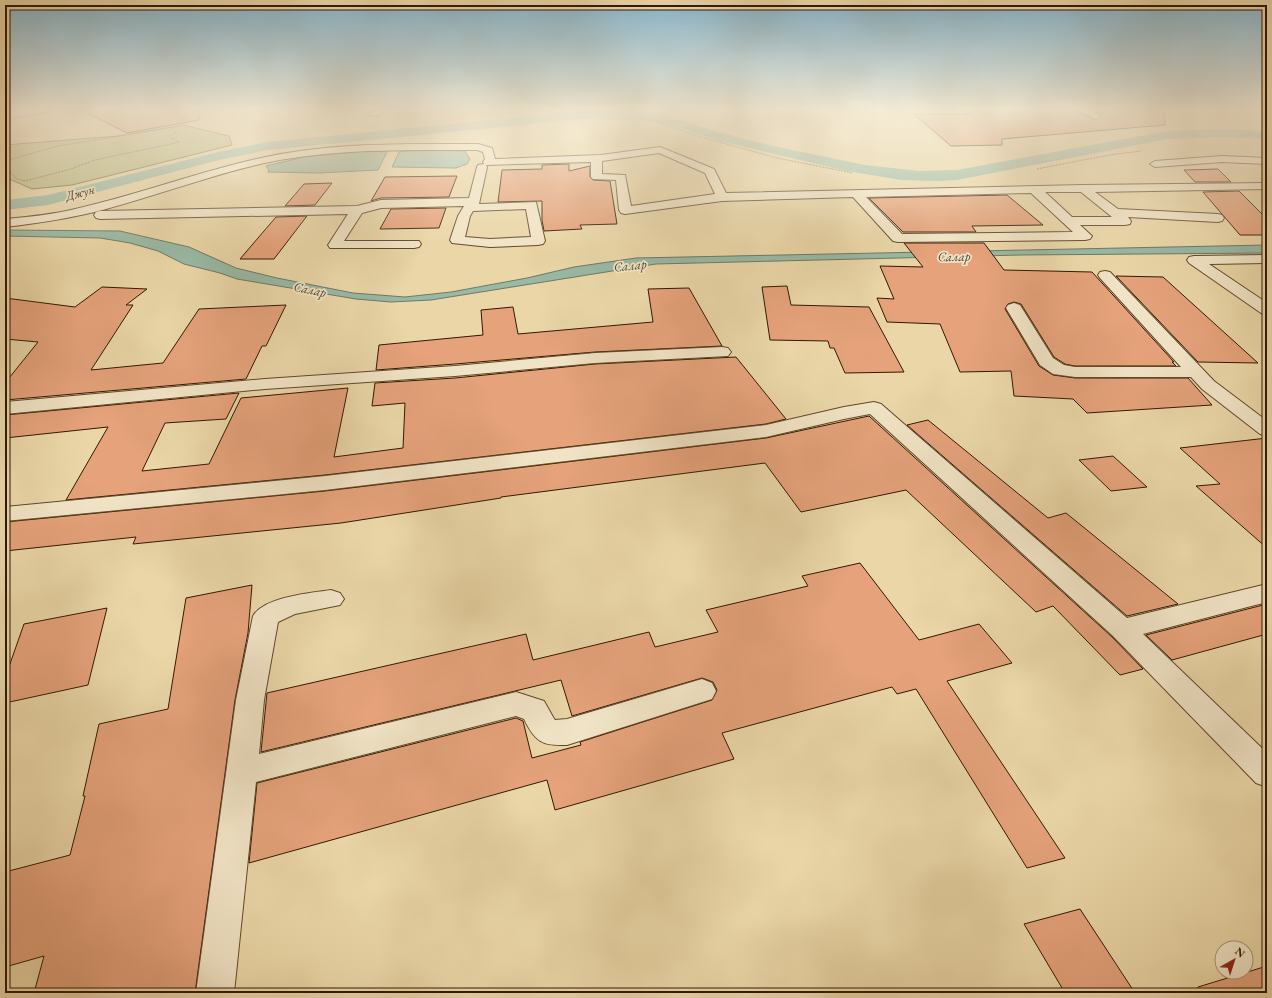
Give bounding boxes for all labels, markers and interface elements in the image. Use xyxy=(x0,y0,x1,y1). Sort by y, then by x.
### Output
water label: Джун xyxy=(63,180,97,205)
water label: Салар xyxy=(937,248,971,265)
water label: Салар xyxy=(613,255,648,276)
water label: Салар xyxy=(292,278,328,301)
north arrow xyxy=(1214,940,1254,980)
text: N xyxy=(1232,944,1248,961)

